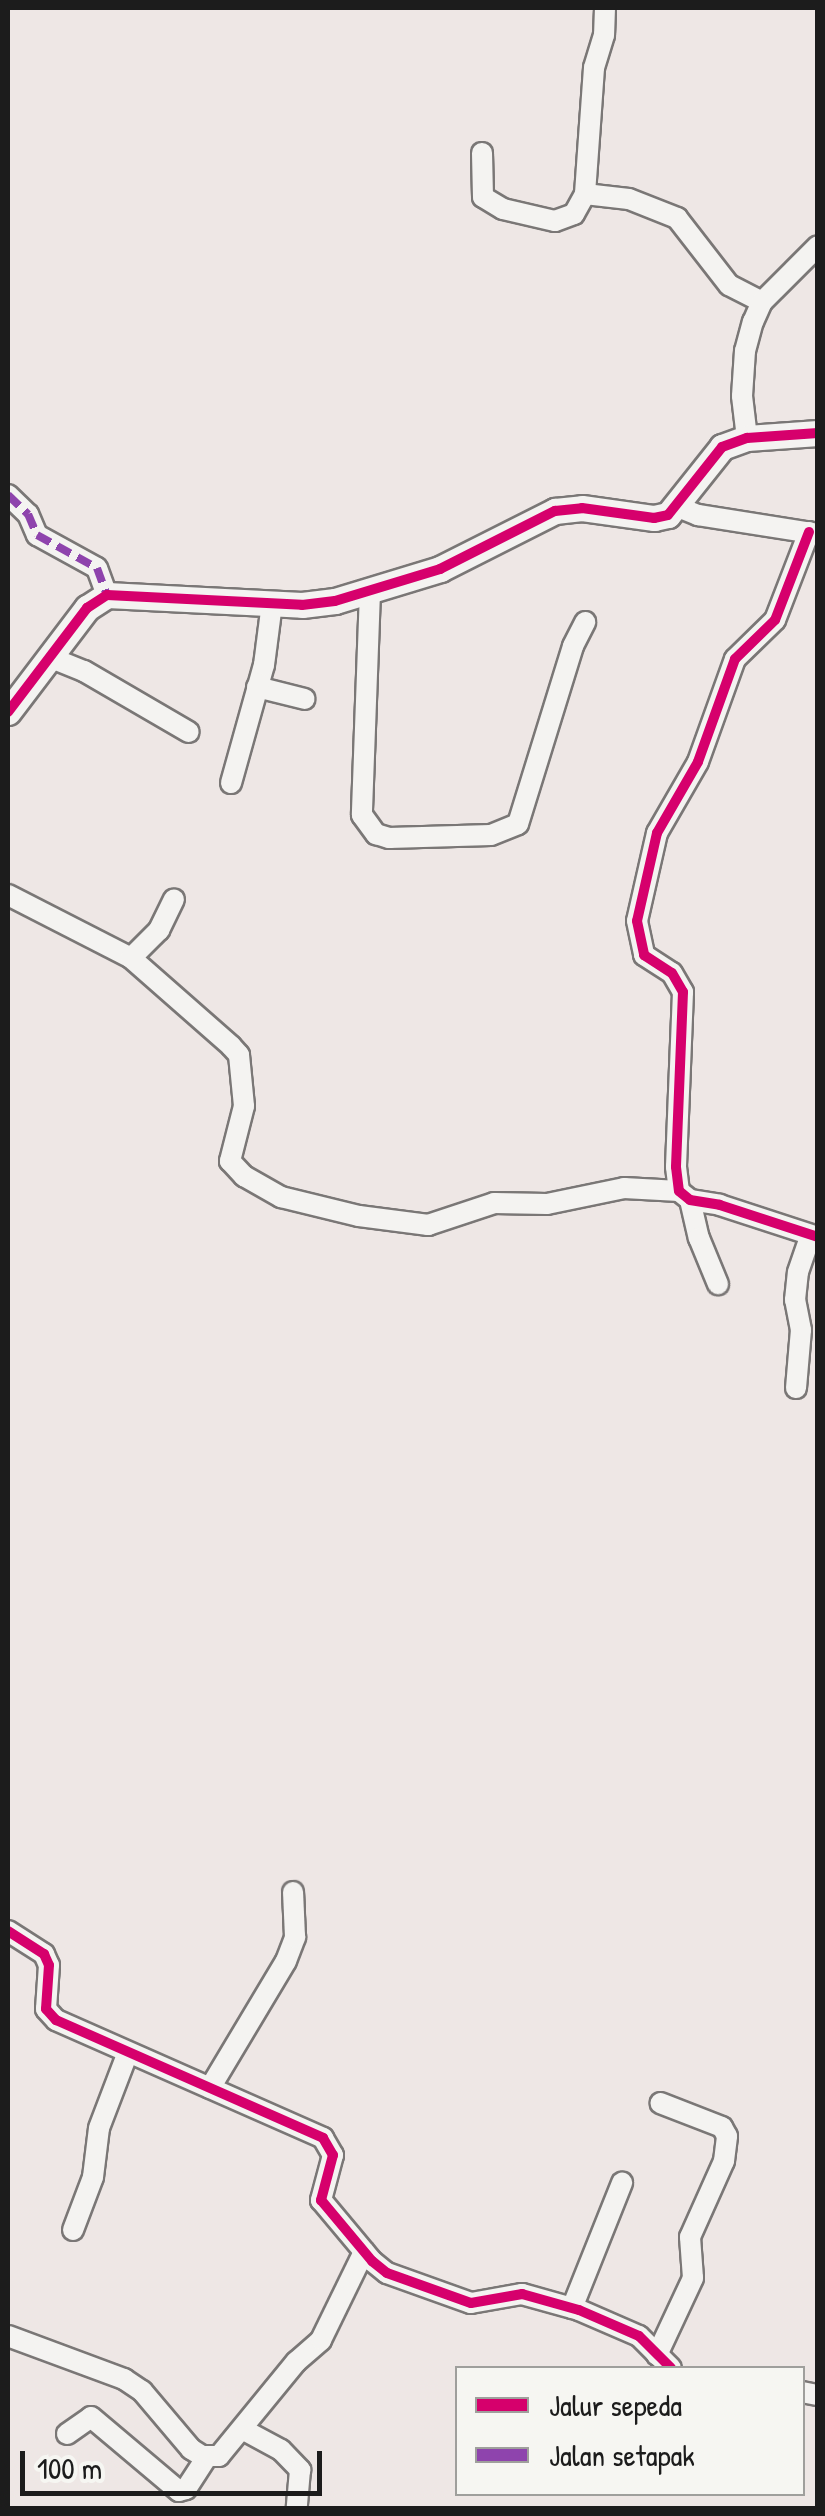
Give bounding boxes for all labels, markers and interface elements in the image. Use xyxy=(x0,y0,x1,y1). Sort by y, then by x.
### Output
legend xyxy=(455,2366,805,2496)
text: Jalur sepeda xyxy=(549,2385,682,2425)
scale bar xyxy=(25,2431,328,2493)
text: Jalan setapak xyxy=(549,2435,695,2475)
text: 100 m xyxy=(37,2448,102,2488)

